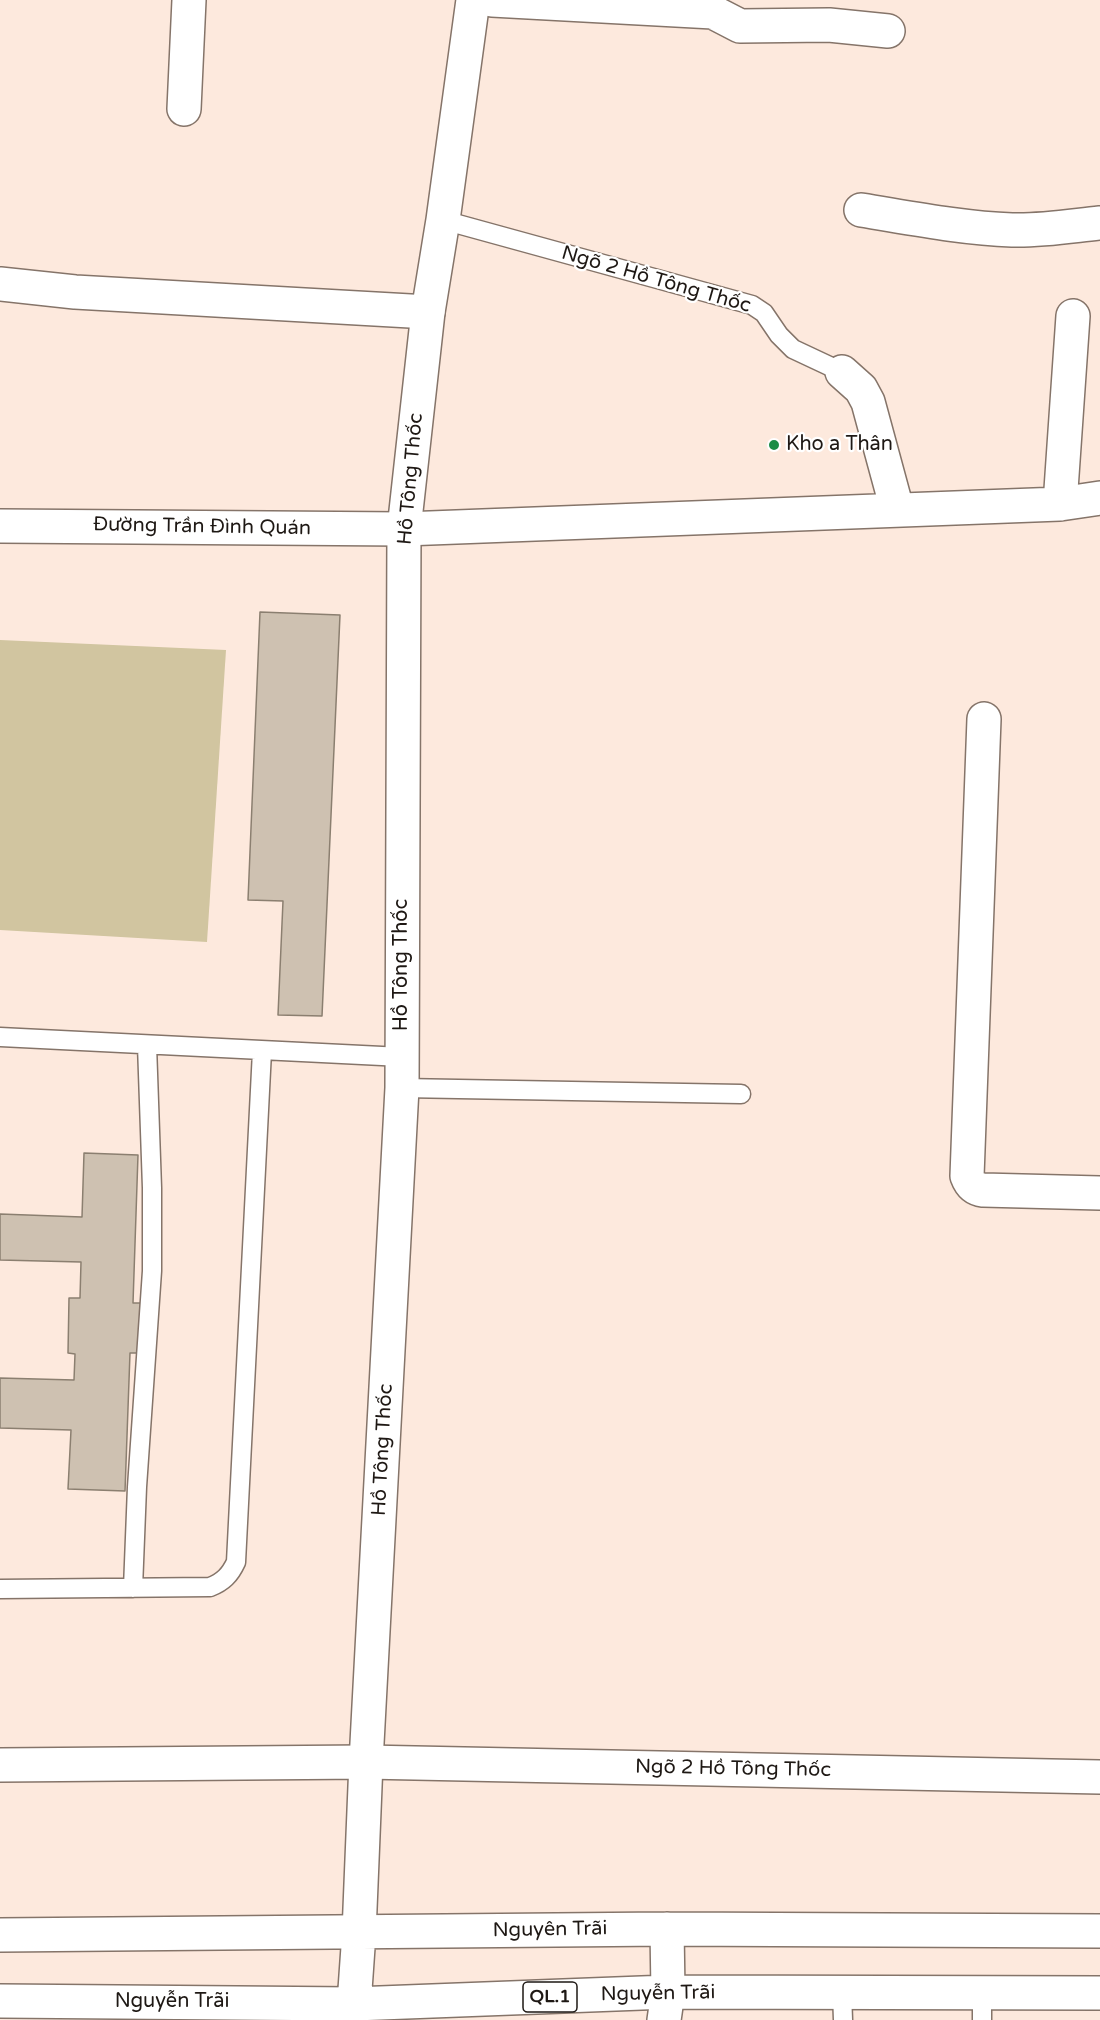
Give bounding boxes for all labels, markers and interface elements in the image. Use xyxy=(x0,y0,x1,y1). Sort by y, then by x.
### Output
street label: Ngõ 2 Hồ Tông Thốc xyxy=(559,241,753,319)
street label: Hồ Tông Thốc xyxy=(393,412,429,546)
place label: Kho a Thân xyxy=(786,433,893,457)
marker: Kho a Thân xyxy=(767,438,781,452)
street label: Đường Trần Đình Quán xyxy=(93,513,311,541)
street label: Hồ Tông Thốc xyxy=(390,899,414,1031)
street label: Hồ Tông Thốc xyxy=(368,1383,398,1517)
street label: Ngõ 2 Hồ Tông Thốc xyxy=(635,1755,831,1783)
street label: Nguyên Trãi xyxy=(492,1917,608,1943)
street label: Nguyễn Trãi xyxy=(600,1981,716,2007)
road number: QL.1 xyxy=(523,1982,577,2012)
street label: Nguyễn Trãi xyxy=(115,1990,229,2014)

